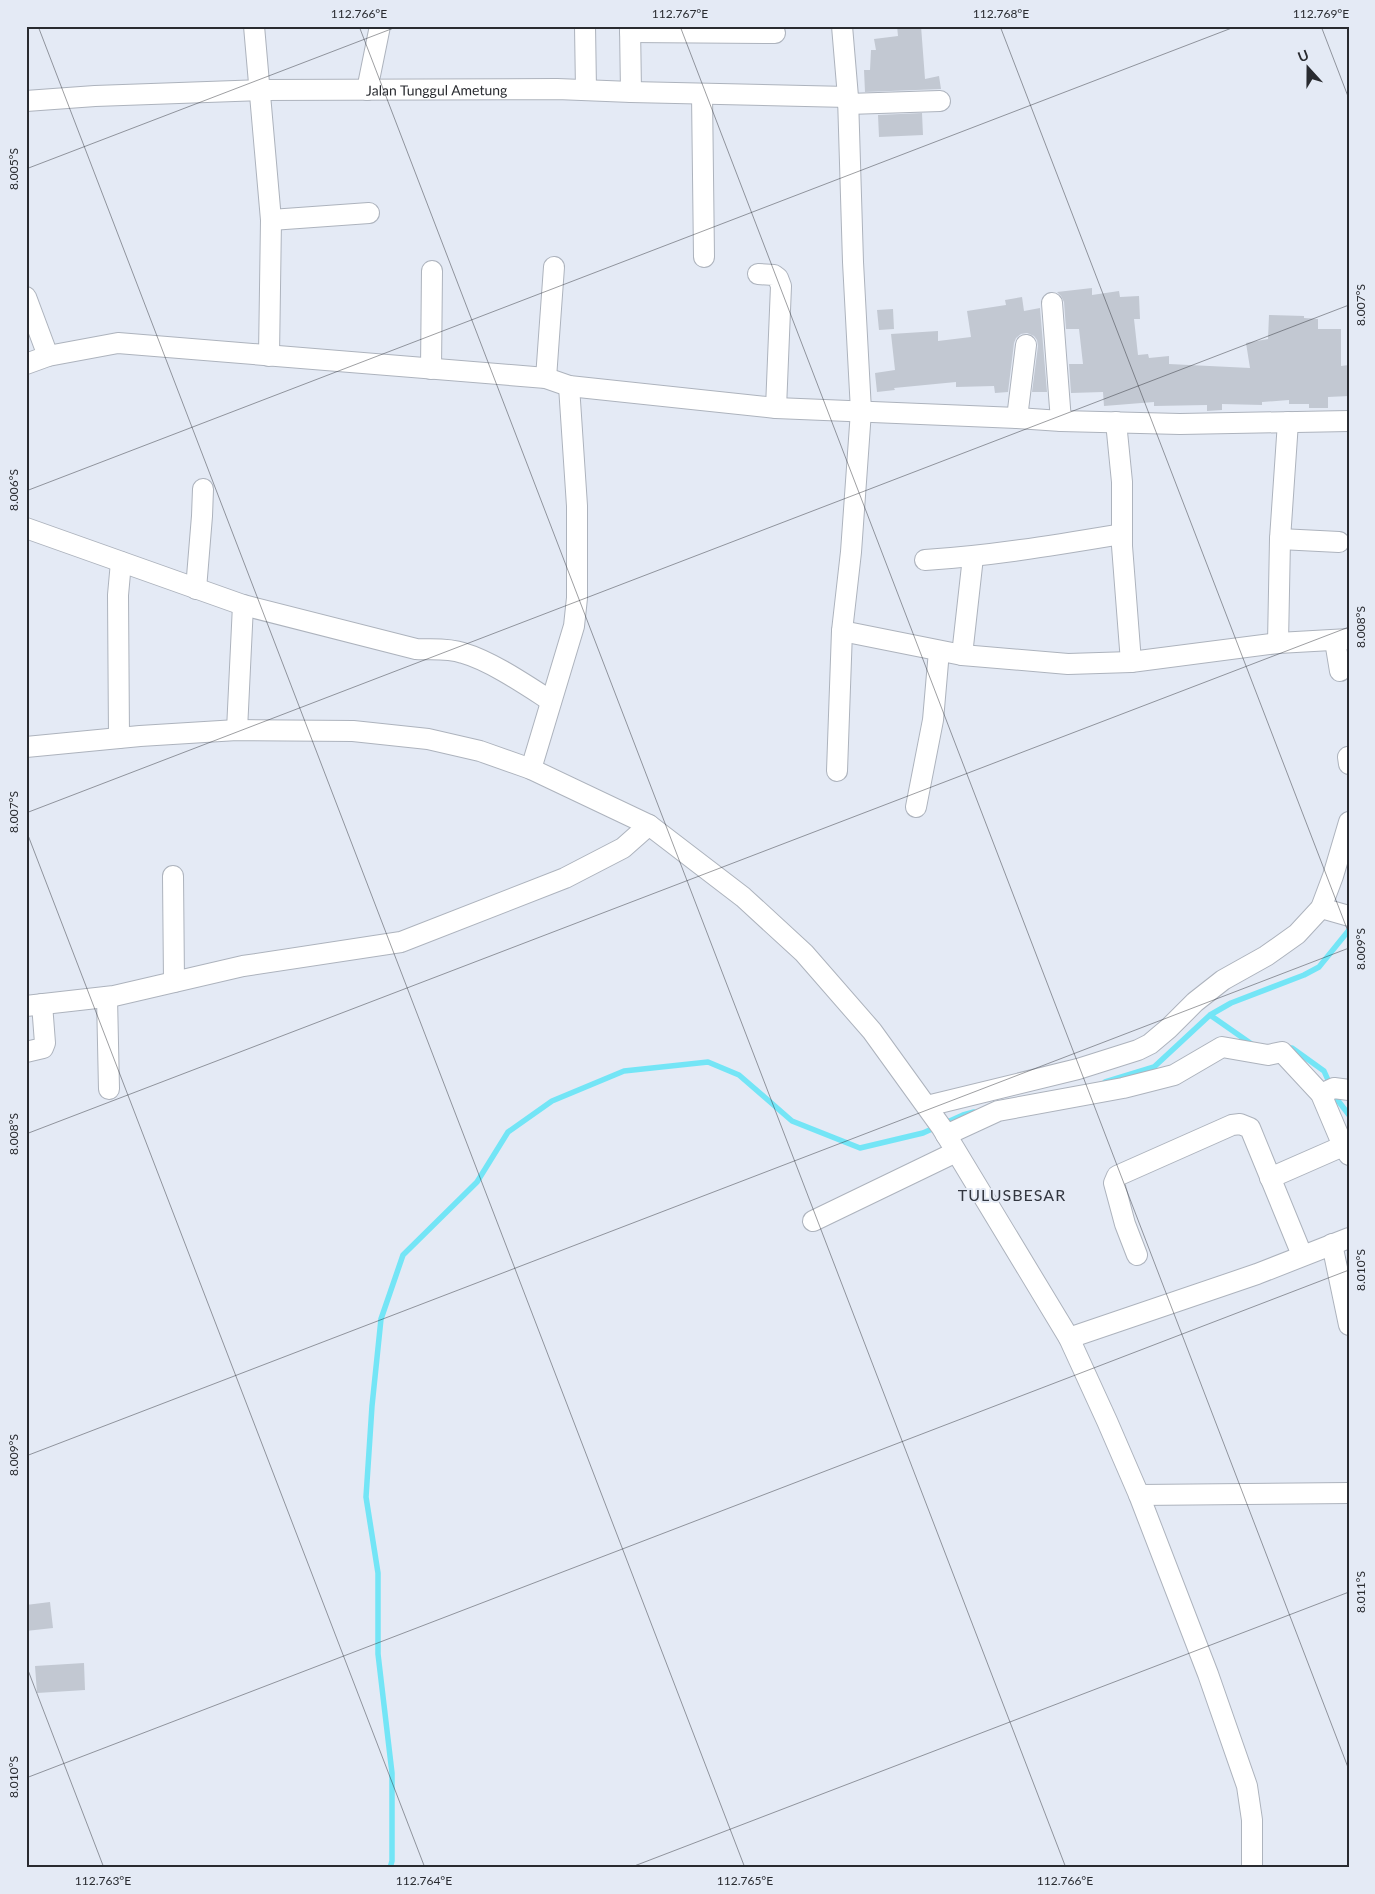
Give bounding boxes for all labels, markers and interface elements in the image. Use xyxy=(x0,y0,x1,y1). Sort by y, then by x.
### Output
text: 112.766°E xyxy=(331,6,387,21)
text: 112.767°E xyxy=(652,6,708,21)
text: 112.768°E xyxy=(973,6,1029,21)
text: 112.769°E xyxy=(1293,6,1349,21)
north arrow xyxy=(1282,42,1332,92)
text: U xyxy=(1295,46,1311,65)
street label: Jalan Tunggul Ametung xyxy=(366,81,507,98)
text: 8.005°S xyxy=(6,148,21,190)
text: 8.007°S xyxy=(1353,284,1368,326)
text: 8.006°S xyxy=(6,469,21,511)
text: 8.008°S xyxy=(1353,606,1368,648)
text: 8.007°S xyxy=(6,791,21,833)
text: 8.009°S xyxy=(1353,928,1368,970)
text: 8.008°S xyxy=(6,1113,21,1155)
district label: TULUSBESAR xyxy=(958,1185,1066,1204)
text: 8.010°S xyxy=(1353,1249,1368,1291)
text: 8.009°S xyxy=(6,1434,21,1476)
text: 8.011°S xyxy=(1353,1571,1368,1613)
text: 8.010°S xyxy=(6,1756,21,1798)
text: 112.763°E xyxy=(75,1873,131,1888)
text: 112.764°E xyxy=(396,1873,452,1888)
text: 112.765°E xyxy=(717,1873,773,1888)
text: 112.766°E xyxy=(1037,1873,1093,1888)

